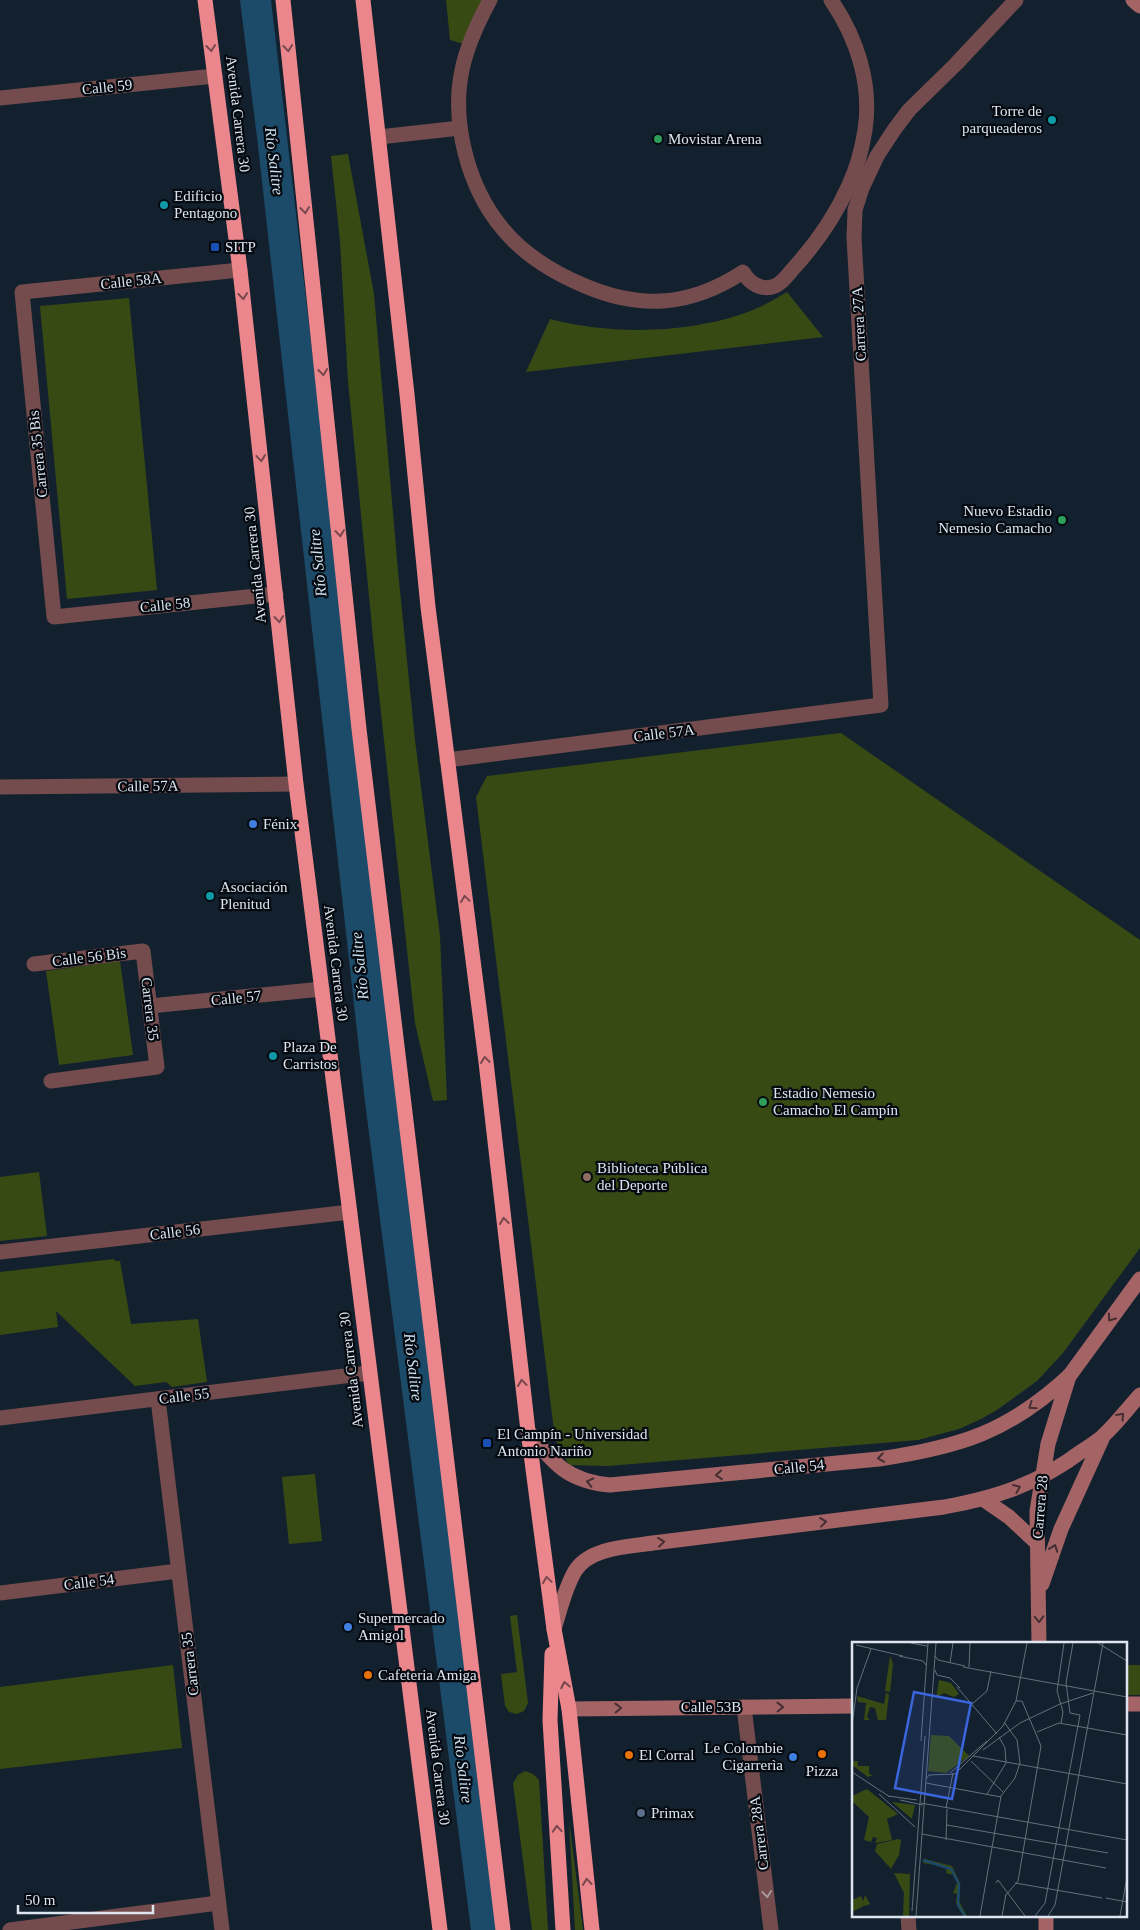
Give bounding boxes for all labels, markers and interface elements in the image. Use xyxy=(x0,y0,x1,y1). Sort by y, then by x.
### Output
one-way arrow xyxy=(206,44,216,53)
one-way arrow xyxy=(282,45,293,53)
street label: Avenida Carrera 30 xyxy=(223,55,253,173)
street label: Calle 59 xyxy=(81,76,133,98)
place label: Torre de parqueaderos xyxy=(962,103,1042,136)
marker: Torre de parqueaderos xyxy=(1046,114,1058,126)
water label: Río Salitre xyxy=(262,125,287,196)
place label: Movistar Arena xyxy=(668,131,762,147)
marker: Movistar Arena xyxy=(652,133,664,145)
place label: Edificio Pentagono xyxy=(174,188,237,221)
marker: Edificio Pentagono xyxy=(158,199,170,211)
one-way arrow xyxy=(299,206,310,214)
place label: SITP xyxy=(225,239,256,255)
marker: SITP xyxy=(209,241,221,253)
street label: Calle 58A xyxy=(100,270,162,292)
street label: Carrera 27A xyxy=(849,286,869,362)
one-way arrow xyxy=(237,293,248,301)
one-way arrow xyxy=(317,368,328,376)
street label: Carrera 35 Bis xyxy=(25,410,51,498)
one-way arrow xyxy=(255,454,266,462)
place label: Nuevo Estadio Nemesio Camacho xyxy=(938,503,1052,536)
street label: Avenida Carrera 30 xyxy=(241,506,269,624)
marker: Nuevo Estadio Nemesio Camacho xyxy=(1056,514,1068,526)
water label: Río Salitre xyxy=(305,528,330,599)
one-way arrow xyxy=(334,530,345,538)
street label: Calle 58 xyxy=(139,594,191,616)
one-way arrow xyxy=(273,616,284,624)
street label: Calle 57A xyxy=(633,721,696,745)
street label: Calle 57A xyxy=(117,777,179,795)
place label: Fénix xyxy=(263,816,298,832)
marker: Fénix xyxy=(247,818,259,830)
place label: Asociación Plenitud xyxy=(220,879,288,912)
marker: Asociación Plenitud xyxy=(204,890,216,902)
one-way arrow xyxy=(460,894,471,902)
street label: Avenida Carrera 30 xyxy=(321,904,351,1022)
water label: Río Salitre xyxy=(347,931,372,1002)
street label: Calle 56 Bis xyxy=(51,945,127,969)
street label: Carrera 35 xyxy=(138,976,162,1042)
street label: Calle 57 xyxy=(210,987,262,1009)
place label: Plaza De Carristos xyxy=(283,1039,337,1072)
marker: Plaza De Carristos xyxy=(267,1050,279,1062)
one-way arrow xyxy=(480,1056,491,1064)
place label: Estadio Nemesio Camacho El Campín xyxy=(773,1085,898,1118)
marker: Estadio Nemesio Camacho El Campín xyxy=(757,1096,769,1108)
place label: Biblioteca Pública del Deporte xyxy=(597,1160,708,1193)
marker: Biblioteca Pública del Deporte xyxy=(581,1171,593,1183)
one-way arrow xyxy=(499,1217,510,1225)
street label: Calle 56 xyxy=(149,1221,201,1243)
street label: Avenida Carrera 30 xyxy=(336,1311,366,1429)
one-way arrow xyxy=(1108,1312,1117,1322)
water label: Río Salitre xyxy=(401,1331,426,1402)
one-way arrow xyxy=(517,1378,528,1386)
street label: Calle 55 xyxy=(158,1385,210,1407)
one-way arrow xyxy=(1028,1400,1038,1409)
one-way arrow xyxy=(1116,1412,1125,1421)
place label: El Campín - Universidad Antonio Nariño xyxy=(497,1426,648,1459)
marker: El Campín - Universidad Antonio Nariño xyxy=(481,1437,493,1449)
one-way arrow xyxy=(876,1452,884,1463)
street label: Calle 54 xyxy=(773,1456,825,1478)
one-way arrow xyxy=(715,1469,723,1480)
street label: Carrera 28 xyxy=(1029,1475,1051,1539)
one-way arrow xyxy=(585,1477,594,1488)
one-way arrow xyxy=(1012,1484,1021,1495)
one-way arrow xyxy=(819,1517,827,1528)
one-way arrow xyxy=(658,1537,666,1548)
one-way arrow xyxy=(1048,1545,1058,1553)
street label: Calle 54 xyxy=(63,1571,115,1593)
one-way arrow xyxy=(542,1576,553,1584)
place label: Supermercado Amigol xyxy=(358,1610,445,1643)
one-way arrow xyxy=(1034,1616,1044,1623)
marker: Supermercado Amigol xyxy=(342,1621,354,1633)
street label: Carrera 35 xyxy=(178,1631,202,1697)
inset map xyxy=(852,1642,1128,1918)
place label: Cafeteria Amiga xyxy=(378,1667,477,1683)
marker: Cafeteria Amiga xyxy=(362,1669,374,1681)
one-way arrow xyxy=(560,1681,570,1690)
street label: Calle 53B xyxy=(681,1699,741,1715)
one-way arrow xyxy=(777,1702,785,1712)
one-way arrow xyxy=(614,1703,622,1713)
street label: Avenida Carrera 30 xyxy=(423,1708,453,1826)
water label: Río Salitre xyxy=(451,1733,476,1804)
place label: Le Colombie Cigarrerìa xyxy=(704,1740,783,1773)
place label: El Corral xyxy=(639,1747,694,1763)
marker: Pizza xyxy=(816,1748,828,1760)
marker: El Corral xyxy=(623,1749,635,1761)
marker: Le Colombie Cigarrerìa xyxy=(787,1751,799,1763)
place label: Pizza xyxy=(806,1763,839,1779)
street label: Carrera 28A xyxy=(746,1795,771,1871)
place label: Primax xyxy=(651,1805,695,1821)
marker: Primax xyxy=(635,1807,647,1819)
one-way arrow xyxy=(551,1825,562,1833)
one-way arrow xyxy=(582,1877,593,1885)
scale bar xyxy=(18,1882,152,1914)
one-way arrow xyxy=(761,1891,772,1899)
text: 50 m xyxy=(25,1892,56,1908)

